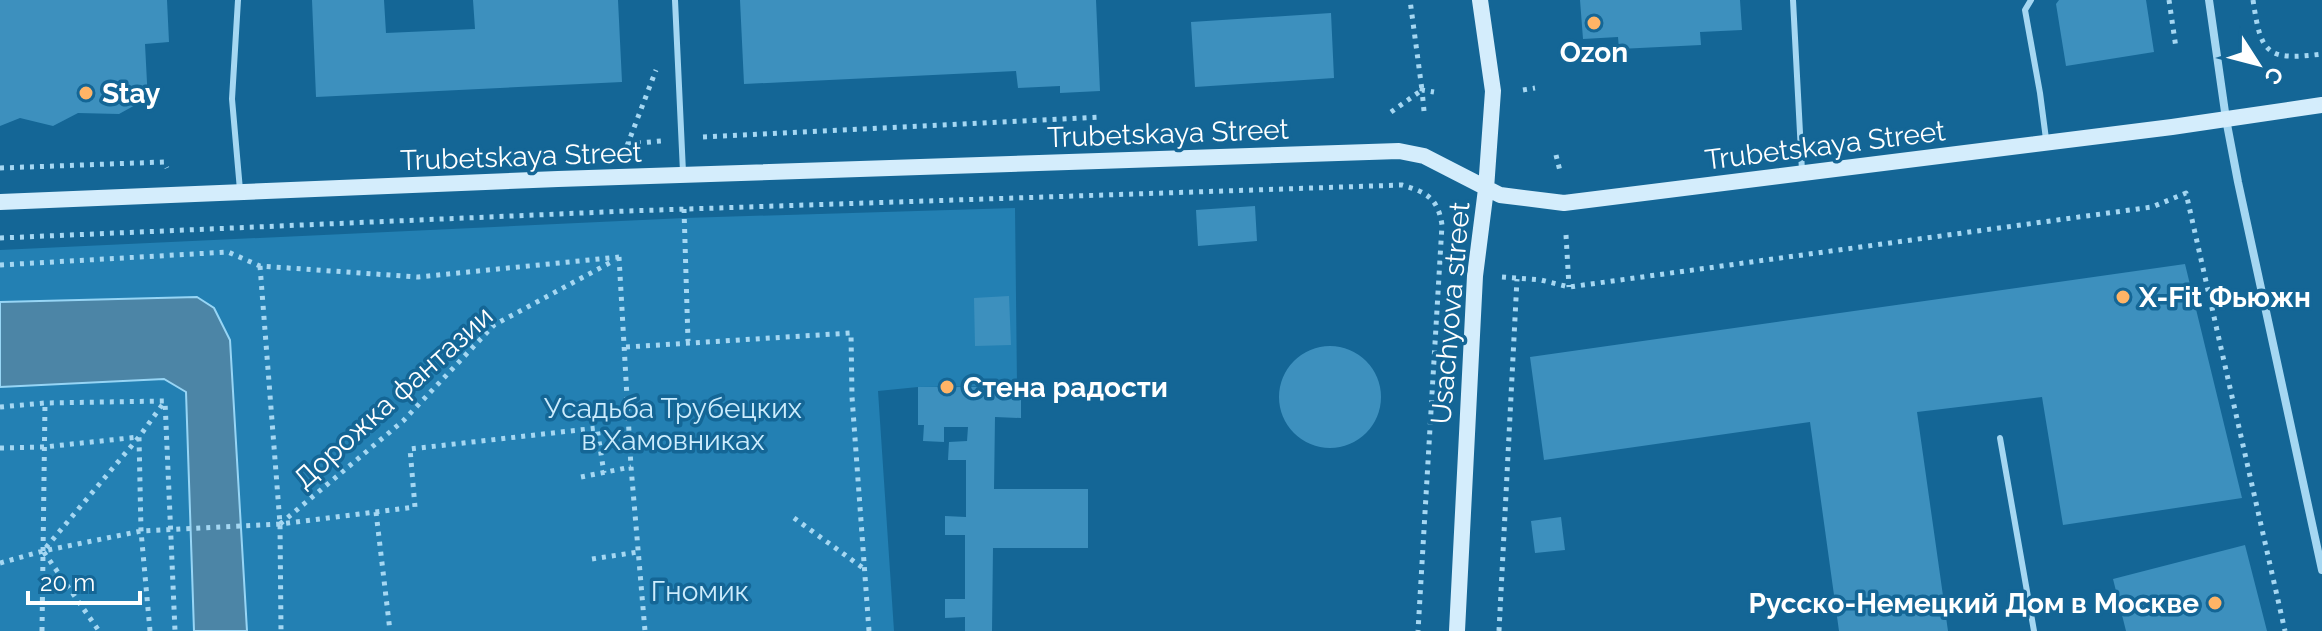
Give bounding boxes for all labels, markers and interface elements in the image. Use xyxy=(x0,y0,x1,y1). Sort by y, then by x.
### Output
marker: Ozon xyxy=(1585,14,1603,32)
north arrow xyxy=(2218,24,2298,104)
place label: Ozon xyxy=(1560,36,1628,69)
text: С xyxy=(2259,62,2289,90)
place label: Stay xyxy=(102,77,161,110)
marker: Stay xyxy=(77,84,95,102)
street label: Trubetskaya Street xyxy=(1047,113,1290,154)
street label: Trubetskaya Street xyxy=(1703,114,1948,177)
street label: Trubetskaya Street xyxy=(400,136,643,177)
street label: Usachyova street xyxy=(1424,200,1477,426)
place label: X-Fit Фьюжн xyxy=(2138,281,2311,314)
marker: X-Fit Фьюжн xyxy=(2114,288,2132,306)
street label: Дорожка фантазии xyxy=(287,299,500,495)
place label: Стена радости xyxy=(963,371,1168,404)
marker: Стена радости xyxy=(938,378,956,396)
park label: Усадьба Трубецких в Хамовниках xyxy=(544,392,802,457)
scale bar xyxy=(28,555,140,605)
text: 20 m xyxy=(40,568,95,597)
park label: Гномик xyxy=(651,575,749,608)
place label: Русско-Немецкий Дом в Москве xyxy=(1748,587,2199,620)
marker: Русско-Немецкий Дом в Москве xyxy=(2206,594,2224,612)

